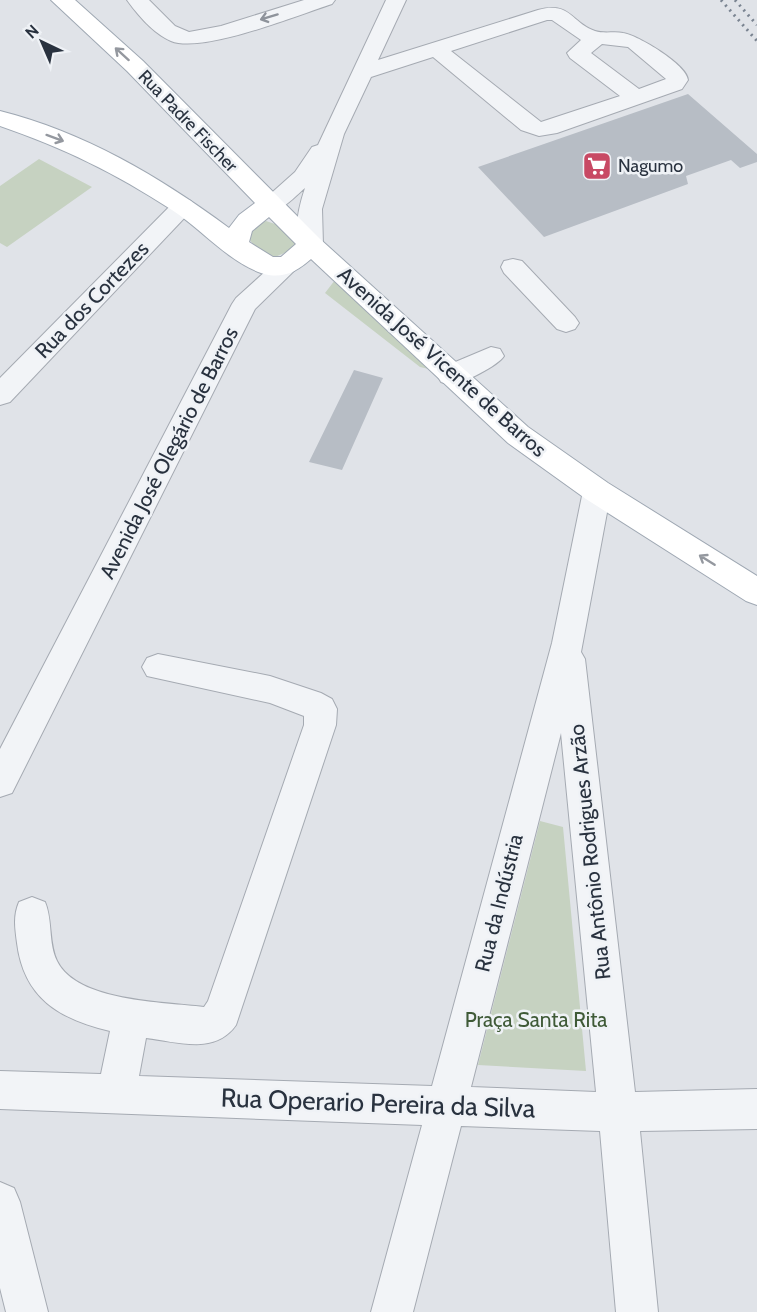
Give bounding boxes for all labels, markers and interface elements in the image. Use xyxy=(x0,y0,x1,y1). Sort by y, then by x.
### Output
north arrow xyxy=(12,12,72,72)
one-way arrow xyxy=(260,12,279,23)
text: N xyxy=(21,21,43,42)
one-way arrow xyxy=(115,47,130,61)
street label: Rua Padre Fischer xyxy=(134,65,243,177)
one-way arrow xyxy=(45,133,64,144)
supermarket icon: Nagumo xyxy=(581,150,613,182)
place label: Nagumo xyxy=(618,155,683,177)
street label: Rua dos Cortezes xyxy=(30,236,154,363)
street label: Avenida José Vicente de Barros xyxy=(333,261,552,462)
street label: Avenida José Olegário de Barros xyxy=(94,323,243,583)
one-way arrow xyxy=(699,554,716,567)
street label: Rua Antônio Rodrigues Arzão xyxy=(564,723,615,981)
street label: Rua da Indústria xyxy=(469,831,528,974)
park label: Praça Santa Rita xyxy=(465,1007,607,1032)
street label: Rua Operario Pereira da Silva xyxy=(220,1082,536,1124)

